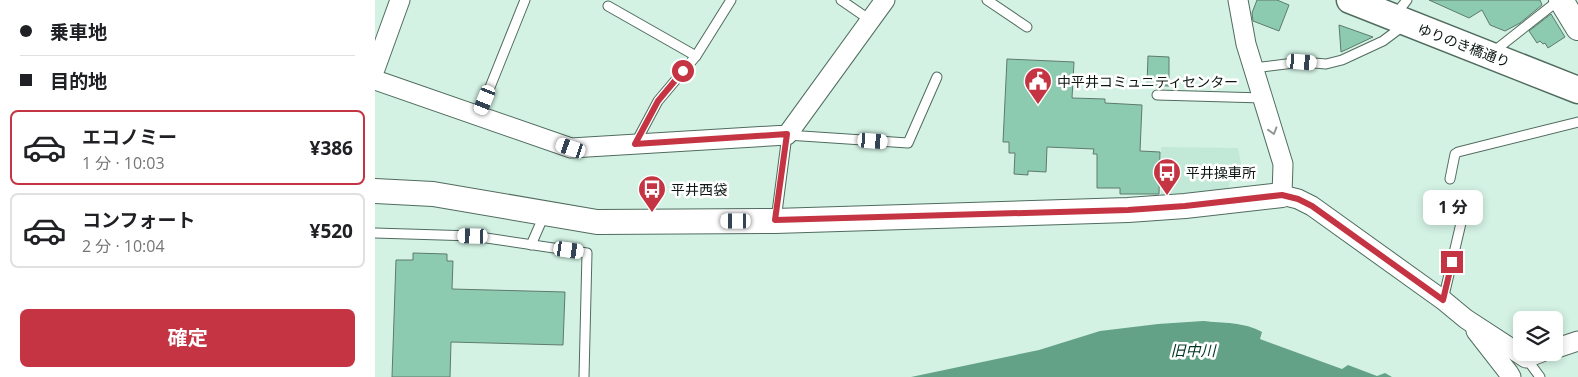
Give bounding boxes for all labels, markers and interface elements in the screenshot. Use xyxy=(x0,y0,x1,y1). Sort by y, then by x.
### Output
text: 乗車地 xyxy=(50,19,107,45)
street label: ゆりのき橋通り xyxy=(1415,19,1513,71)
car xyxy=(1286,53,1317,71)
route start xyxy=(672,60,694,82)
public building icon: 中平井コミュニティセンター xyxy=(1023,66,1053,105)
text: 目的地 xyxy=(50,68,107,94)
place label: 中平井コミュニティセンター xyxy=(1057,72,1238,91)
car xyxy=(472,83,497,117)
text: エコノミー xyxy=(82,124,177,150)
icon: car xyxy=(22,125,67,170)
one-way arrow xyxy=(1268,127,1278,135)
car xyxy=(857,132,888,150)
text: ¥386 xyxy=(310,135,353,161)
car xyxy=(554,136,587,160)
text: 1 分 · 10:03 xyxy=(82,152,165,174)
bus stop icon: 平井操車所 xyxy=(1152,157,1182,196)
place label: 平井操車所 xyxy=(1186,163,1256,182)
bus stop icon: 平井西袋 xyxy=(637,174,667,213)
place label: 平井西袋 xyxy=(671,180,727,199)
callout: 1 分 xyxy=(1422,190,1482,224)
text: 1 分 xyxy=(1438,196,1468,218)
text: コンフォート xyxy=(82,207,195,233)
icon: car xyxy=(22,208,67,253)
car xyxy=(721,214,751,229)
text: ¥520 xyxy=(310,218,353,244)
car xyxy=(457,228,488,244)
text: 2 分 · 10:04 xyxy=(82,235,165,257)
car xyxy=(553,240,584,260)
route end xyxy=(1441,251,1463,273)
button: 確定 xyxy=(20,309,355,367)
map controls xyxy=(1513,311,1563,361)
button: layers xyxy=(1513,311,1563,361)
water label: 旧中川 xyxy=(1170,340,1217,360)

